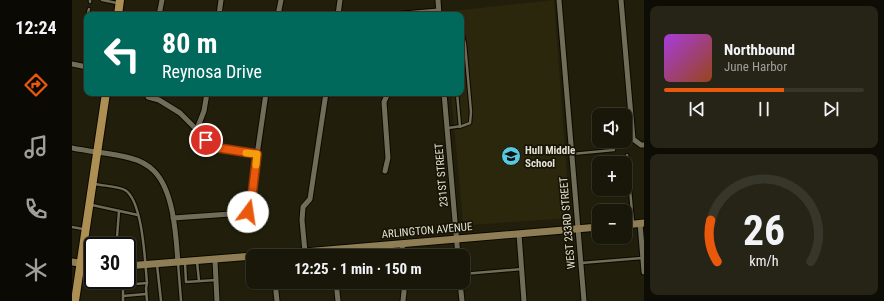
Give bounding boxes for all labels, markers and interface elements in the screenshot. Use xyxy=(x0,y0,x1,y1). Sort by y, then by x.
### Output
text: 12:24 xyxy=(15,17,57,38)
text: 80 m xyxy=(162,27,218,60)
icon: left xyxy=(96,28,148,80)
text: Northbound xyxy=(724,41,795,59)
text: June Harbor xyxy=(724,59,787,74)
text: Reynosa Drive xyxy=(162,61,262,82)
icon: directions xyxy=(22,71,50,99)
icon: previous xyxy=(686,98,708,120)
icon: pause xyxy=(753,98,775,120)
icon: next xyxy=(820,98,842,120)
map controls xyxy=(592,108,632,244)
button: sound xyxy=(592,108,632,148)
pin xyxy=(189,123,223,157)
icon: arrive xyxy=(195,129,217,151)
icon: music xyxy=(22,133,50,161)
street label: 231ST STREET xyxy=(432,142,451,207)
place label: Hull Middle School xyxy=(525,144,575,170)
school or university icon: Hull Middle School xyxy=(500,145,522,167)
button: + xyxy=(592,156,632,196)
street label: WEST 233RD STREET xyxy=(557,176,578,270)
position arrow xyxy=(227,191,269,233)
icon: phone xyxy=(22,195,50,223)
button: − xyxy=(592,204,632,244)
text: 26 xyxy=(743,206,785,255)
street label: ARLINGTON AVENUE xyxy=(381,220,473,241)
speed limit sign: 30 xyxy=(84,237,136,289)
text: km/h xyxy=(749,253,779,269)
icon: climate xyxy=(22,256,50,284)
text: 12:25 · 1 min · 150 m xyxy=(294,260,422,278)

